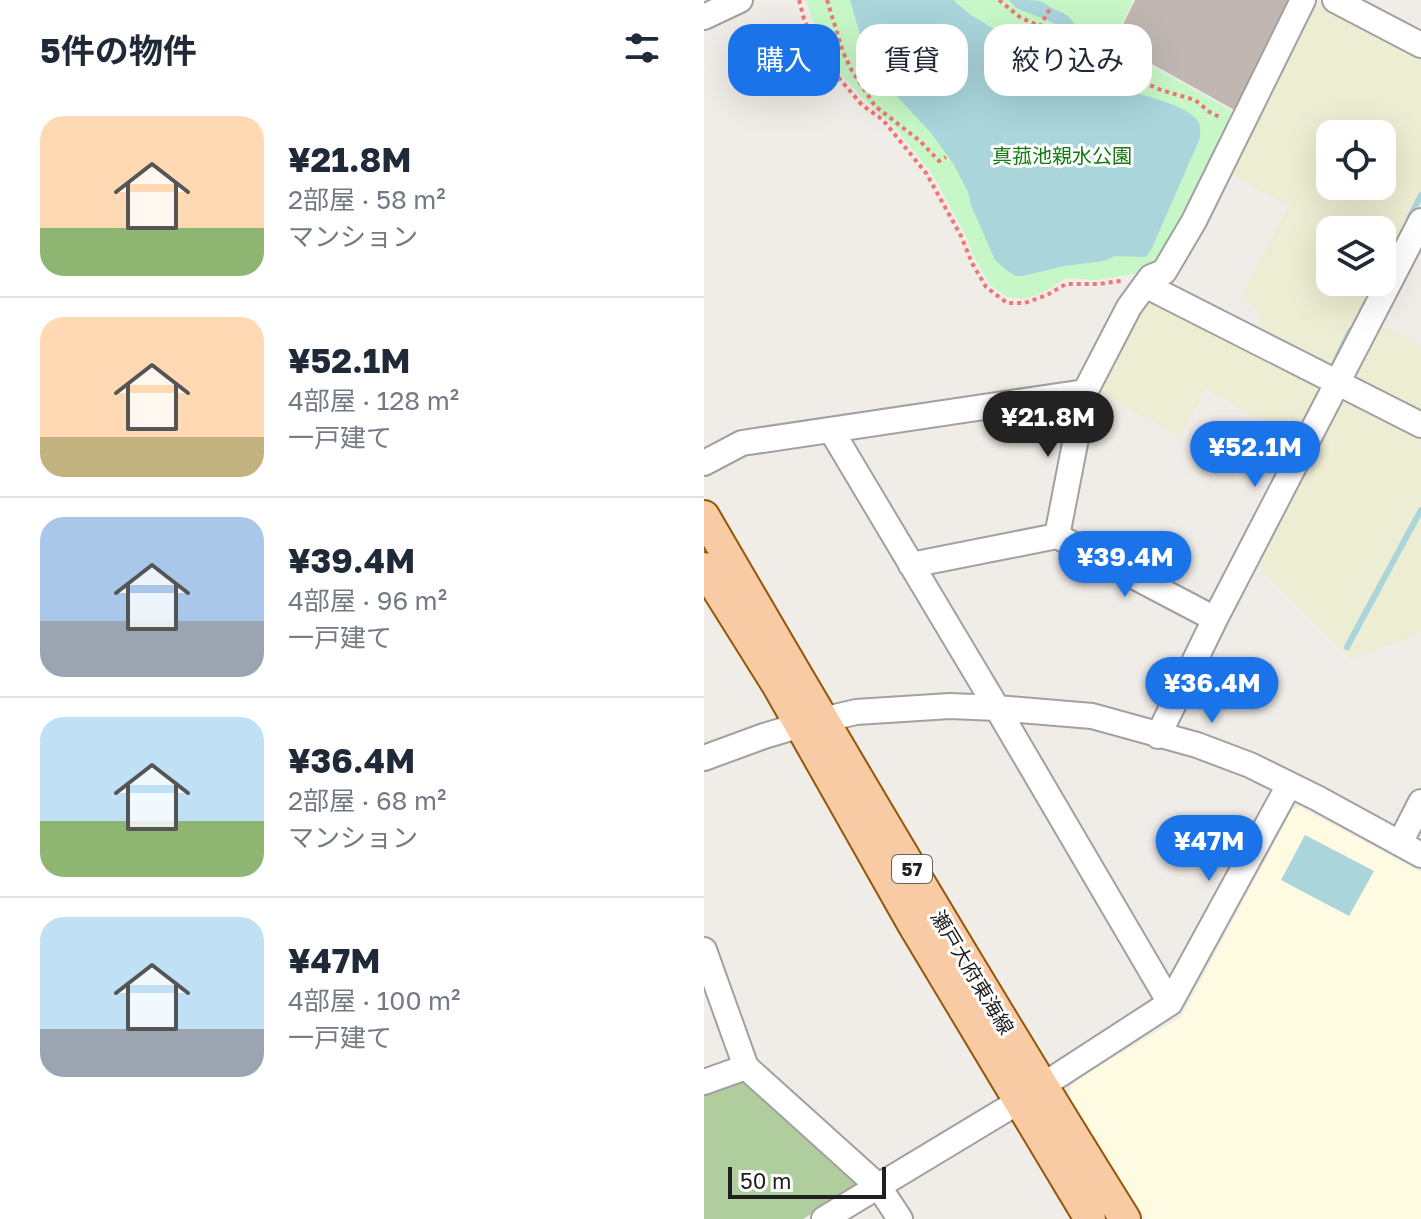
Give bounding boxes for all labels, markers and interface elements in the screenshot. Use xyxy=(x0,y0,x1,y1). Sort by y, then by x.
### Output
chip: 購入 xyxy=(728,24,840,96)
chip: 賃貸 xyxy=(856,24,968,96)
chip: 絞り込み xyxy=(984,24,1152,96)
icon: filters xyxy=(620,26,664,70)
text: 5件の物件 xyxy=(40,30,197,70)
map controls xyxy=(1316,120,1396,296)
button: locate xyxy=(1316,120,1396,200)
text: ¥21.8M xyxy=(288,139,412,179)
park label: 真菰池親水公園 xyxy=(992,143,1132,167)
icon: home xyxy=(104,148,200,244)
text: 2部屋 · 58 m² xyxy=(288,184,446,215)
button: layers xyxy=(1316,216,1396,296)
text: マンション xyxy=(288,221,418,252)
text: ¥52.1M xyxy=(288,340,411,380)
icon: home xyxy=(104,349,200,445)
text: 4部屋 · 128 m² xyxy=(288,385,459,416)
pin: ¥21.8M xyxy=(983,391,1113,459)
text: ¥21.8M xyxy=(1001,401,1095,432)
pin: ¥52.1M xyxy=(1190,421,1320,489)
text: 一戸建て xyxy=(288,422,392,453)
text: ¥52.1M xyxy=(1208,431,1302,462)
pin: ¥39.4M xyxy=(1060,531,1190,599)
text: ¥39.4M xyxy=(288,540,415,580)
text: ¥39.4M xyxy=(1076,541,1174,572)
icon: home xyxy=(104,549,200,645)
text: 4部屋 · 96 m² xyxy=(288,585,447,616)
text: 一戸建て xyxy=(288,622,392,653)
pin: ¥36.4M xyxy=(1147,657,1277,725)
text: ¥36.4M xyxy=(1163,667,1261,698)
text: ¥36.4M xyxy=(288,740,415,780)
icon: home xyxy=(104,749,200,845)
text: 2部屋 · 68 m² xyxy=(288,785,446,816)
pin: ¥47M xyxy=(1162,815,1256,883)
text: マンション xyxy=(288,822,418,853)
text: ¥47M xyxy=(1174,825,1244,856)
road number: 57 xyxy=(892,855,932,883)
street label: 瀬戸大府東海線 xyxy=(927,906,1019,1038)
text: ¥47M xyxy=(288,940,380,980)
icon: home xyxy=(104,949,200,1045)
text: 4部屋 · 100 m² xyxy=(288,985,460,1016)
text: 一戸建て xyxy=(288,1022,392,1053)
scale bar xyxy=(728,1163,886,1199)
text: 50 m xyxy=(740,1167,791,1194)

